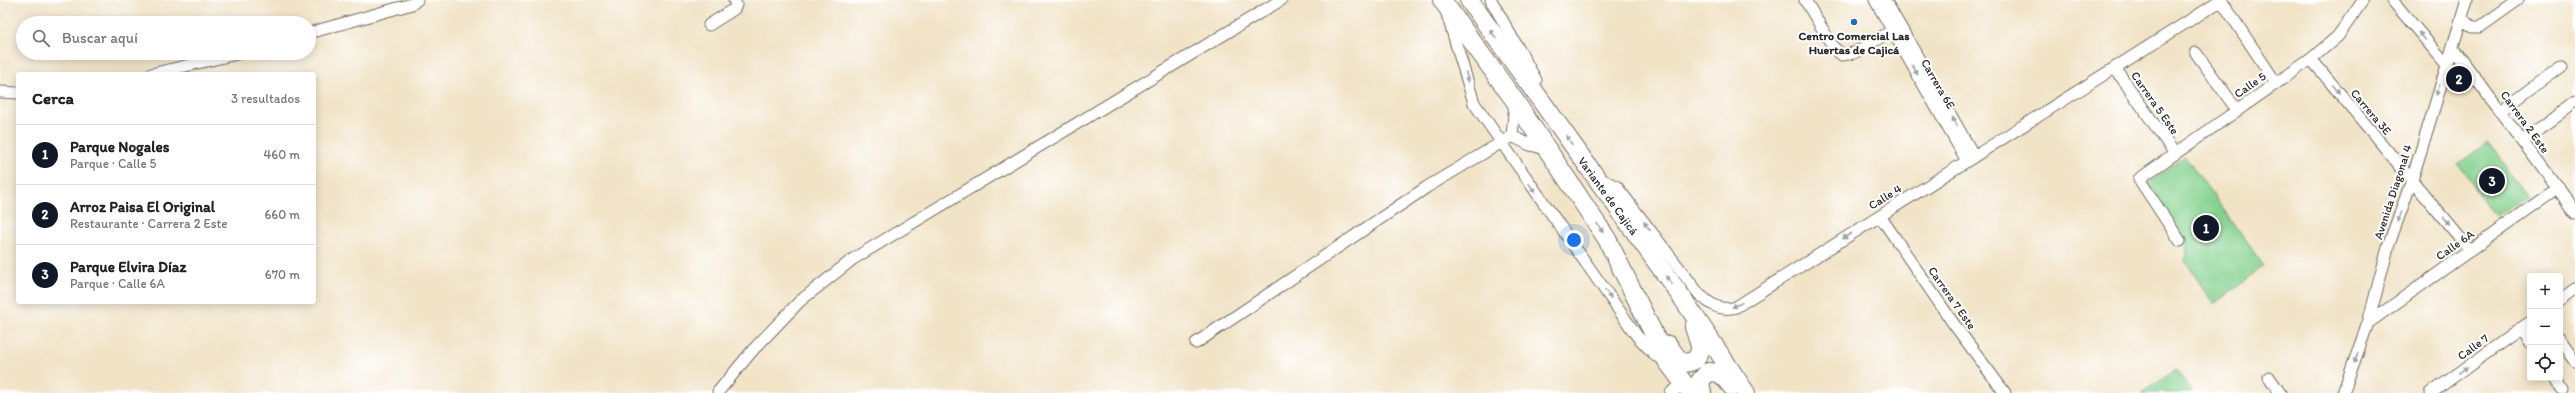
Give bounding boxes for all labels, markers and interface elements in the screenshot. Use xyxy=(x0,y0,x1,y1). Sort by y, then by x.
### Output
search box xyxy=(16,16,316,60)
marker: Centro Comercial Las Huertas de Cajicá xyxy=(1849,17,1859,27)
icon: search xyxy=(30,27,52,49)
text: Buscar aquí xyxy=(62,29,138,47)
one-way arrow xyxy=(1490,29,1498,39)
place label: Centro Comercial Las Huertas de Cajicá xyxy=(1798,29,1910,58)
one-way arrow xyxy=(2417,30,2426,41)
street label: Carrera 6E xyxy=(1918,56,1958,112)
pin: 2 xyxy=(2446,64,2472,94)
one-way arrow xyxy=(1912,65,1919,76)
street label: Carrera 5 Este xyxy=(2128,69,2182,137)
street label: Calle 5 xyxy=(2231,69,2269,101)
one-way arrow xyxy=(1464,71,1470,83)
one-way arrow xyxy=(2332,84,2341,95)
one-way arrow xyxy=(2435,85,2441,97)
street label: Carrera 3E xyxy=(2348,86,2395,138)
text: Cerca xyxy=(32,88,74,108)
street label: Carrera 2 Este xyxy=(2498,88,2553,156)
text: 3 resultados xyxy=(231,91,300,106)
one-way arrow xyxy=(1951,116,1958,128)
one-way arrow xyxy=(1565,135,1573,145)
text: Parque Nogales xyxy=(70,138,169,156)
street label: Avenida Diagonal 4 xyxy=(2371,143,2415,241)
text: 1 xyxy=(42,147,48,162)
text: 460 m xyxy=(263,147,300,162)
street label: Variante de Cajicá xyxy=(1575,154,1641,238)
text: Parque · Calle 5 xyxy=(70,156,156,171)
pin: 3 xyxy=(2479,166,2505,196)
street label: Calle 4 xyxy=(1866,181,1904,213)
one-way arrow xyxy=(1528,182,1536,193)
text: Arroz Paisa El Original xyxy=(70,198,215,216)
text: 2 xyxy=(42,207,48,222)
text: 660 m xyxy=(264,207,300,222)
one-way arrow xyxy=(2395,212,2401,224)
pin: 1 xyxy=(2193,213,2219,243)
text: Restaurante · Carrera 2 Este xyxy=(70,216,228,231)
one-way arrow xyxy=(2441,216,2450,227)
one-way arrow xyxy=(1642,220,1651,231)
one-way arrow xyxy=(1596,223,1604,233)
street label: Calle 6A xyxy=(2433,227,2477,263)
your location xyxy=(1564,230,1584,250)
one-way arrow xyxy=(1841,233,1853,240)
text: Parque Elvira Díaz xyxy=(70,258,187,276)
street label: Carrera 7 Este xyxy=(1925,264,1979,332)
text: 3 xyxy=(41,267,49,282)
text: 670 m xyxy=(265,267,300,282)
map controls xyxy=(2527,273,2563,381)
button: + xyxy=(2527,273,2563,309)
one-way arrow xyxy=(1665,275,1673,285)
text: Parque · Calle 6A xyxy=(70,276,165,291)
one-way arrow xyxy=(1604,288,1612,299)
one-way arrow xyxy=(1732,302,1743,309)
button: − xyxy=(2527,309,2563,345)
street label: Calle 7 xyxy=(2455,331,2491,363)
button: locate xyxy=(2527,345,2563,381)
one-way arrow xyxy=(2352,352,2358,364)
one-way arrow xyxy=(2458,366,2468,374)

